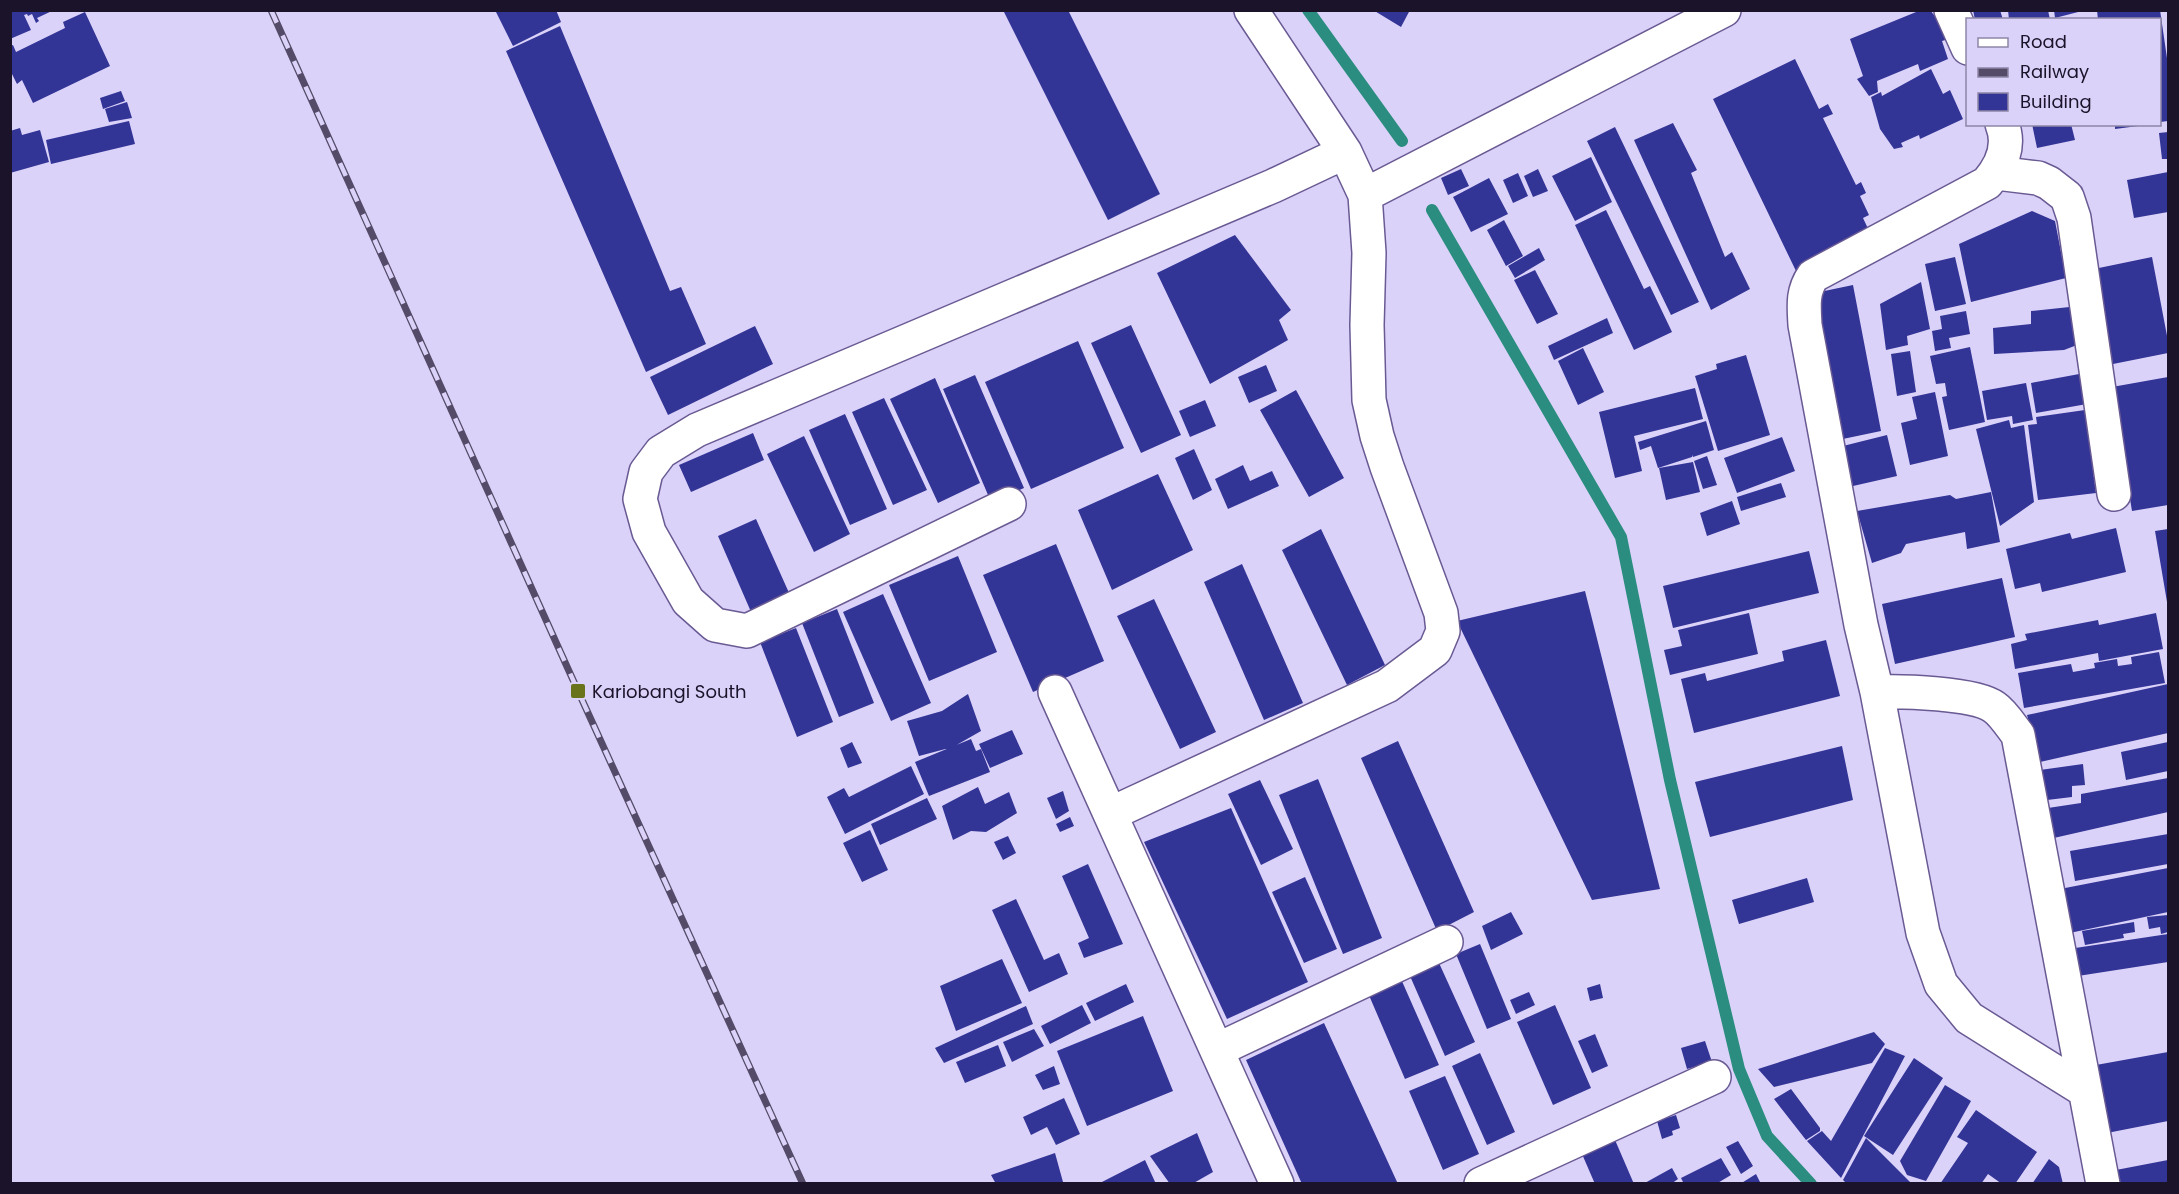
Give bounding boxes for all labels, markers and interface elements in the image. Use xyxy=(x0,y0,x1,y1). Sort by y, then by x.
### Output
legend xyxy=(1966,18,2161,126)
text: Road xyxy=(2020,29,2067,54)
text: Railway xyxy=(2020,59,2089,84)
text: Building xyxy=(2020,89,2092,114)
place label: Kariobangi South xyxy=(592,679,747,704)
marker: Kariobangi South xyxy=(569,682,587,700)

